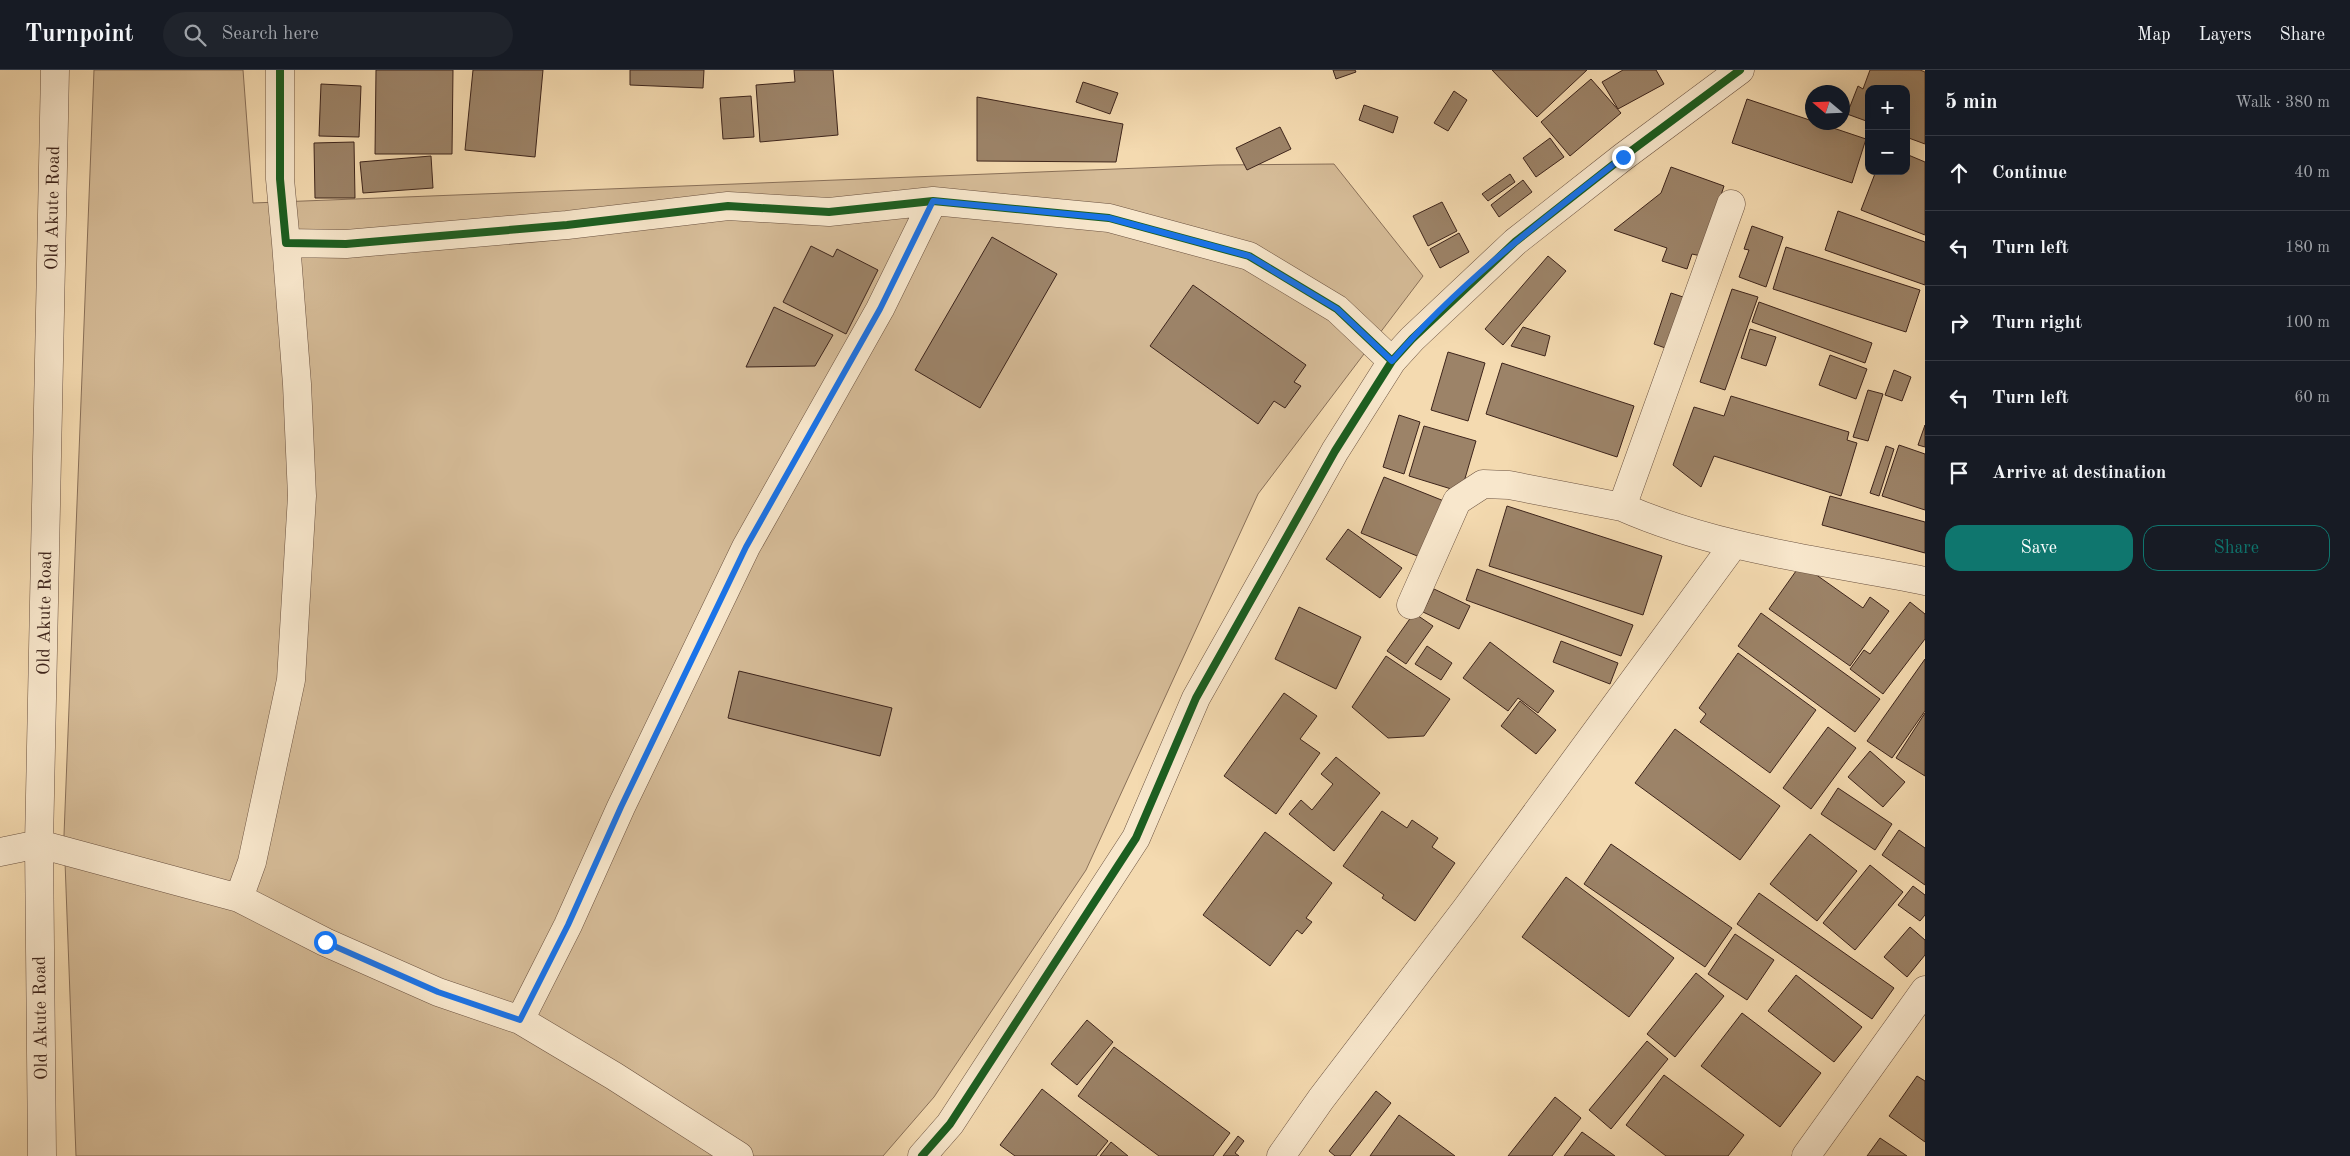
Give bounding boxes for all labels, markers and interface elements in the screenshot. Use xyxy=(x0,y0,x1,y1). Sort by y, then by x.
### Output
search box xyxy=(163,12,513,57)
icon: search xyxy=(181,21,209,49)
text: Turnpoint xyxy=(25,23,133,47)
text: Search here xyxy=(221,25,319,44)
text: Map xyxy=(2137,26,2171,44)
text: Layers xyxy=(2199,26,2251,44)
text: Share xyxy=(2279,26,2325,44)
north arrow xyxy=(1805,85,1850,130)
map controls xyxy=(1865,85,1910,175)
button: + xyxy=(1865,85,1910,130)
text: 5 min xyxy=(1945,92,1998,113)
text: Walk · 380 m xyxy=(2235,95,2330,111)
button: − xyxy=(1865,130,1910,175)
street label: Old Akute Road xyxy=(43,146,63,270)
route end xyxy=(1612,146,1635,169)
icon: ahead xyxy=(1945,159,1973,187)
text: Continue xyxy=(1992,164,2067,183)
text: 40 m xyxy=(2294,165,2330,181)
icon: left xyxy=(1945,234,1973,262)
text: Turn left xyxy=(1992,239,2069,258)
text: 180 m xyxy=(2285,240,2330,256)
icon: right xyxy=(1945,309,1973,337)
text: Turn right xyxy=(1992,314,2082,333)
text: 100 m xyxy=(2285,315,2330,331)
icon: left xyxy=(1945,384,1973,412)
text: Turn left xyxy=(1992,389,2069,408)
text: 60 m xyxy=(2294,390,2330,406)
icon: arrive xyxy=(1945,459,1973,487)
text: Arrive at destination xyxy=(1992,464,2166,483)
button: Save xyxy=(1945,525,2133,571)
button: Share xyxy=(2143,525,2330,571)
street label: Old Akute Road xyxy=(35,551,55,675)
route start xyxy=(314,931,337,954)
street label: Old Akute Road xyxy=(31,956,51,1080)

